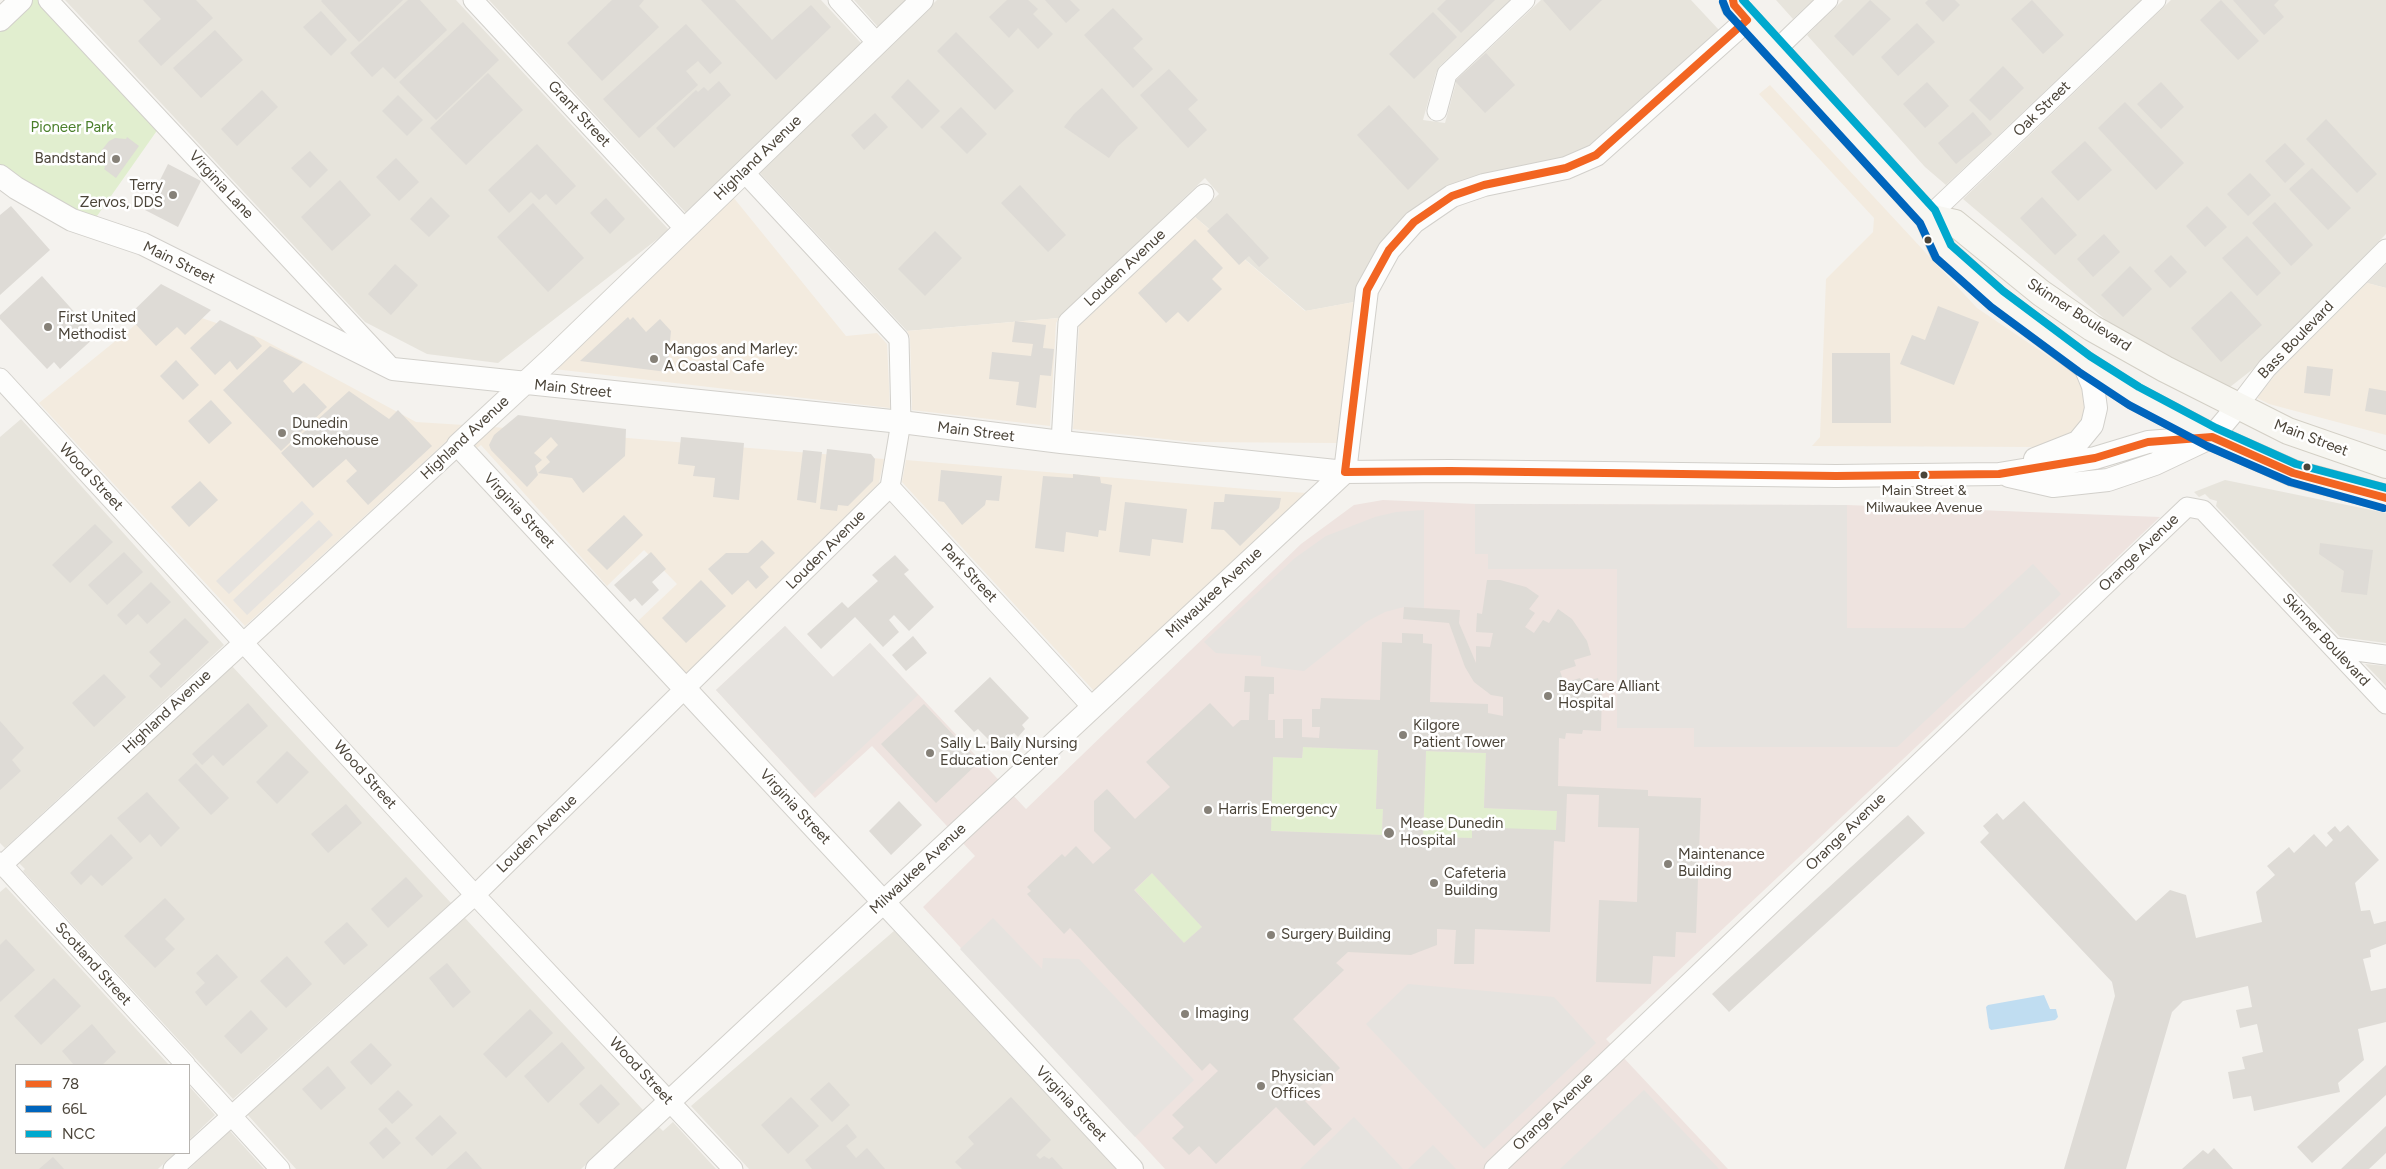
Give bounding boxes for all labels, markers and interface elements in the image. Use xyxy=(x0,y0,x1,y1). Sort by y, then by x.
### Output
street label: Grant Street xyxy=(544,77,614,151)
street label: Oak Street xyxy=(2010,77,2074,141)
street label: Highland Avenue xyxy=(711,112,805,204)
park label: Pioneer Park xyxy=(31,119,113,137)
street label: Virginia Lane xyxy=(185,147,257,223)
place label: Bandstand xyxy=(35,150,106,168)
marker: Bandstand xyxy=(110,153,122,165)
place label: Terry Zervos, DDS xyxy=(80,177,163,212)
marker: Terry Zervos, DDS xyxy=(167,189,179,201)
street label: Louden Avenue xyxy=(1081,226,1169,310)
unlabelled marker xyxy=(1923,235,1933,245)
street label: Main Street xyxy=(140,238,218,288)
street label: Skinner Boulevard xyxy=(2024,275,2134,355)
street label: Bass Boulevard xyxy=(2254,297,2338,383)
place label: First United Methodist xyxy=(58,309,136,344)
marker: First United Methodist xyxy=(42,321,54,333)
place label: Mangos and Marley: A Coastal Cafe xyxy=(664,341,798,376)
marker: Mangos and Marley: A Coastal Cafe xyxy=(648,353,660,365)
street label: Main Street xyxy=(533,376,613,402)
street label: Highland Avenue xyxy=(417,392,513,484)
place label: Dunedin Smokehouse xyxy=(292,415,379,450)
street label: Main Street xyxy=(2271,416,2351,460)
street label: Main Street xyxy=(936,418,1016,446)
marker: Dunedin Smokehouse xyxy=(276,427,288,439)
street label: Wood Street xyxy=(55,440,127,514)
unlabelled marker xyxy=(2302,462,2312,472)
street label: Virginia Street xyxy=(480,470,558,552)
marker: Main Street & Milwaukee Avenue xyxy=(1919,470,1929,480)
place label: Main Street & Milwaukee Avenue xyxy=(1866,483,1982,516)
street label: Louden Avenue xyxy=(783,507,869,593)
street label: Orange Avenue xyxy=(2095,510,2183,596)
street label: Park Street xyxy=(937,540,1001,606)
street label: Milwaukee Avenue xyxy=(1162,544,1266,642)
street label: Skinner Boulevard xyxy=(2278,590,2374,690)
street label: Highland Avenue xyxy=(119,666,215,758)
place label: BayCare Alliant Hospital xyxy=(1558,678,1660,713)
marker: BayCare Alliant Hospital xyxy=(1542,690,1554,702)
place label: Kilgore Patient Tower xyxy=(1413,717,1505,752)
marker: Kilgore Patient Tower xyxy=(1397,729,1409,741)
place label: Sally L. Baily Nursing Education Center xyxy=(940,735,1078,770)
street label: Wood Street xyxy=(330,737,400,813)
marker: Sally L. Baily Nursing Education Center xyxy=(924,747,936,759)
street label: Virginia Street xyxy=(756,766,834,848)
street label: Orange Avenue xyxy=(1802,789,1890,875)
street label: Louden Avenue xyxy=(493,791,581,877)
place label: Harris Emergency xyxy=(1218,801,1337,819)
marker: Harris Emergency xyxy=(1202,804,1214,816)
place label: Mease Dunedin Hospital xyxy=(1400,815,1503,850)
street label: Milwaukee Avenue xyxy=(866,820,970,918)
marker: Mease Dunedin Hospital xyxy=(1382,826,1396,840)
place label: Maintenance Building xyxy=(1678,846,1765,881)
marker: Maintenance Building xyxy=(1662,858,1674,870)
place label: Cafeteria Building xyxy=(1444,865,1506,900)
marker: Cafeteria Building xyxy=(1428,877,1440,889)
street label: Scotland Street xyxy=(51,919,135,1009)
place label: Surgery Building xyxy=(1281,926,1391,944)
marker: Surgery Building xyxy=(1265,929,1277,941)
place label: Imaging xyxy=(1195,1005,1249,1023)
marker: Imaging xyxy=(1179,1008,1191,1020)
street label: Wood Street xyxy=(605,1034,677,1108)
street label: Virginia Street xyxy=(1032,1063,1110,1145)
legend xyxy=(15,1064,190,1154)
place label: Physician Offices xyxy=(1271,1068,1334,1103)
street label: Orange Avenue xyxy=(1509,1069,1597,1155)
text: 78 xyxy=(62,1075,79,1093)
marker: Physician Offices xyxy=(1255,1080,1267,1092)
text: 66L xyxy=(62,1100,87,1118)
text: NCC xyxy=(62,1125,95,1143)

